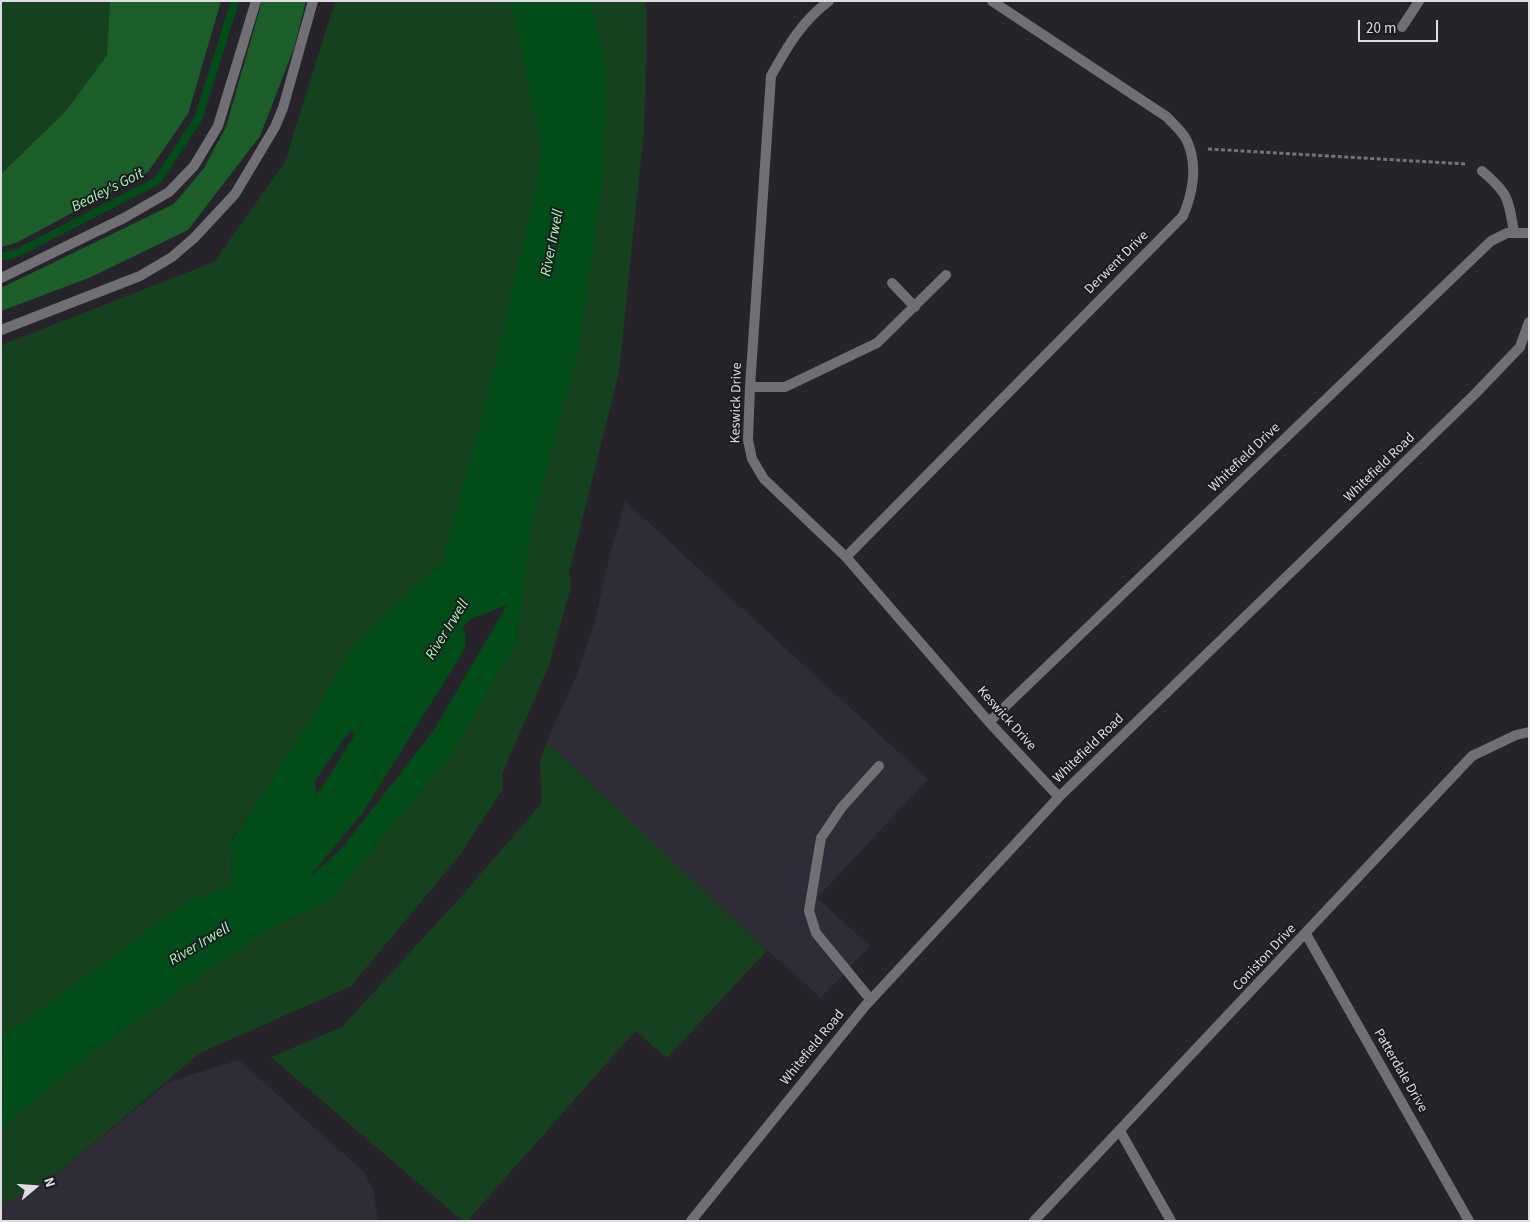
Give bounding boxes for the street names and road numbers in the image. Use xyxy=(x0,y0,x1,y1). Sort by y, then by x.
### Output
street label: Derwent Drive xyxy=(1082,228,1152,298)
street label: Keswick Drive xyxy=(728,362,746,444)
street label: Whitefield Drive xyxy=(1206,420,1284,496)
street label: Whitefield Road xyxy=(1341,430,1419,506)
street label: Keswick Drive xyxy=(973,683,1039,755)
street label: Whitefield Road xyxy=(1050,711,1128,787)
street label: Coniston Drive xyxy=(1230,921,1300,995)
street label: Whitefield Road xyxy=(777,1007,849,1089)
street label: Patterdale Drive xyxy=(1369,1026,1431,1116)

